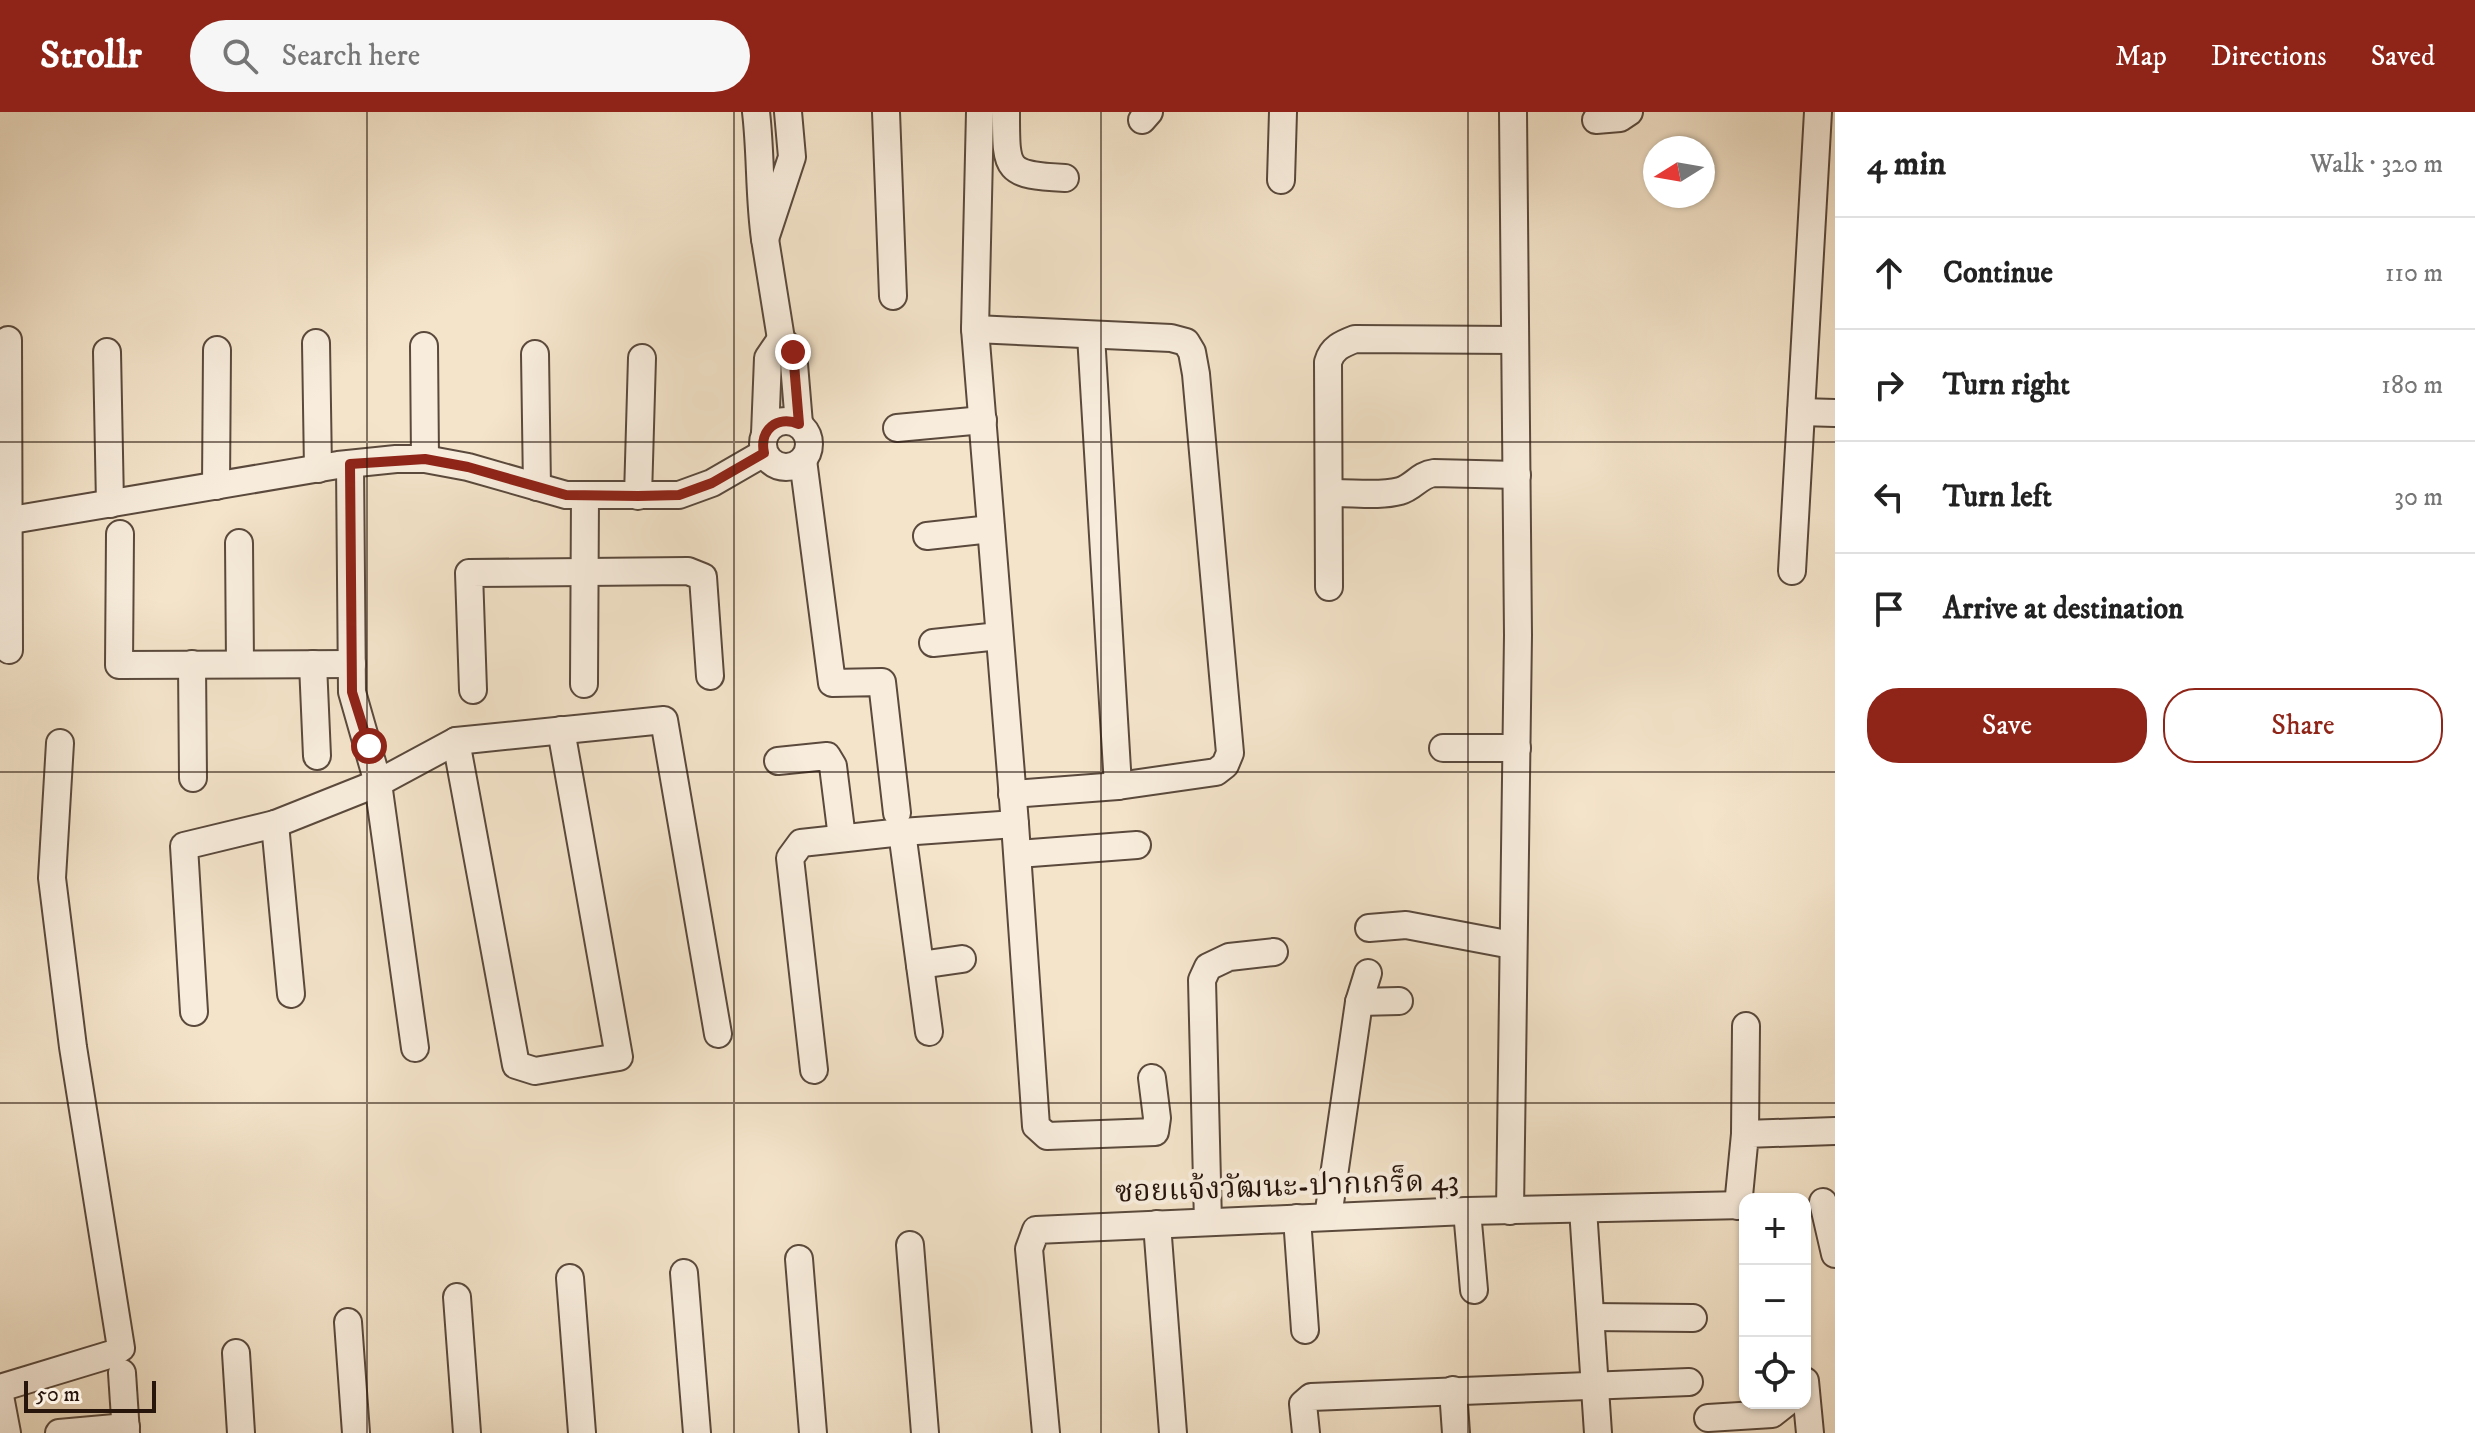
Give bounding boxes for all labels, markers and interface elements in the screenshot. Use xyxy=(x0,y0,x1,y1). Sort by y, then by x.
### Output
search box xyxy=(190,20,750,92)
text: Strollr xyxy=(40,32,142,80)
icon: search xyxy=(218,34,262,78)
text: Search here xyxy=(282,38,420,75)
text: Map xyxy=(2115,39,2167,74)
text: Directions xyxy=(2211,39,2327,74)
text: Saved xyxy=(2371,39,2435,74)
north arrow xyxy=(1643,136,1715,208)
text: 4 min xyxy=(1867,143,1946,185)
text: Walk · 320 m xyxy=(2310,148,2443,181)
icon: ahead xyxy=(1867,251,1911,295)
text: Continue xyxy=(1943,255,2053,292)
text: 110 m xyxy=(2385,257,2443,290)
route end xyxy=(775,334,811,370)
icon: right xyxy=(1867,363,1911,407)
text: Turn right xyxy=(1943,367,2070,404)
text: 180 m xyxy=(2381,369,2443,402)
icon: left xyxy=(1867,475,1911,519)
text: Turn left xyxy=(1943,479,2052,516)
text: 30 m xyxy=(2394,481,2443,514)
icon: arrive xyxy=(1867,587,1911,631)
text: Arrive at destination xyxy=(1943,591,2184,628)
button: Save xyxy=(1867,688,2147,763)
button: Share xyxy=(2163,688,2443,763)
route start xyxy=(351,728,387,764)
street label: ซอยแจ้งวัฒนะ-ปากเกร็ด 43 xyxy=(1114,1163,1460,1211)
map controls xyxy=(1739,1193,1811,1409)
button: + xyxy=(1739,1193,1811,1265)
button: − xyxy=(1739,1265,1811,1337)
button: locate xyxy=(1739,1337,1811,1409)
scale bar xyxy=(24,1377,156,1413)
text: 50 m xyxy=(36,1381,80,1408)

